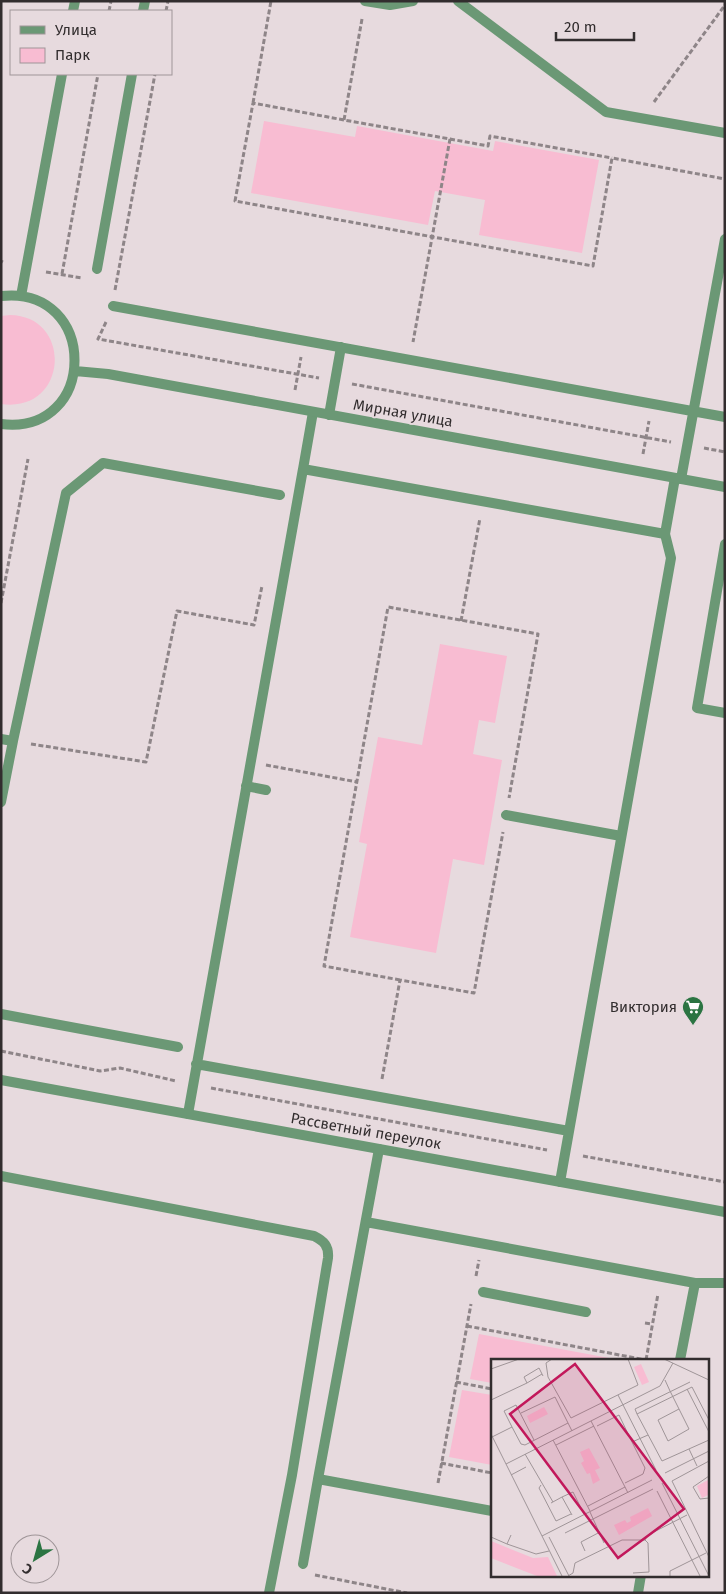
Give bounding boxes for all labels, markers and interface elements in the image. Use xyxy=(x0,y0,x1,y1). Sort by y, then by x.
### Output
legend xyxy=(10,10,172,75)
scale bar xyxy=(556,10,634,42)
text: 20 m xyxy=(564,18,597,36)
text: Улица xyxy=(55,21,97,39)
text: Парк xyxy=(55,46,90,64)
street label: Мирная улица xyxy=(352,395,454,431)
supermarket icon: Виктория xyxy=(681,995,705,1026)
place label: Виктория xyxy=(610,998,677,1016)
street label: Рассветный переулок xyxy=(289,1109,443,1153)
inset map xyxy=(491,1359,708,1576)
north arrow xyxy=(10,1534,60,1584)
text: С xyxy=(19,1560,36,1578)

